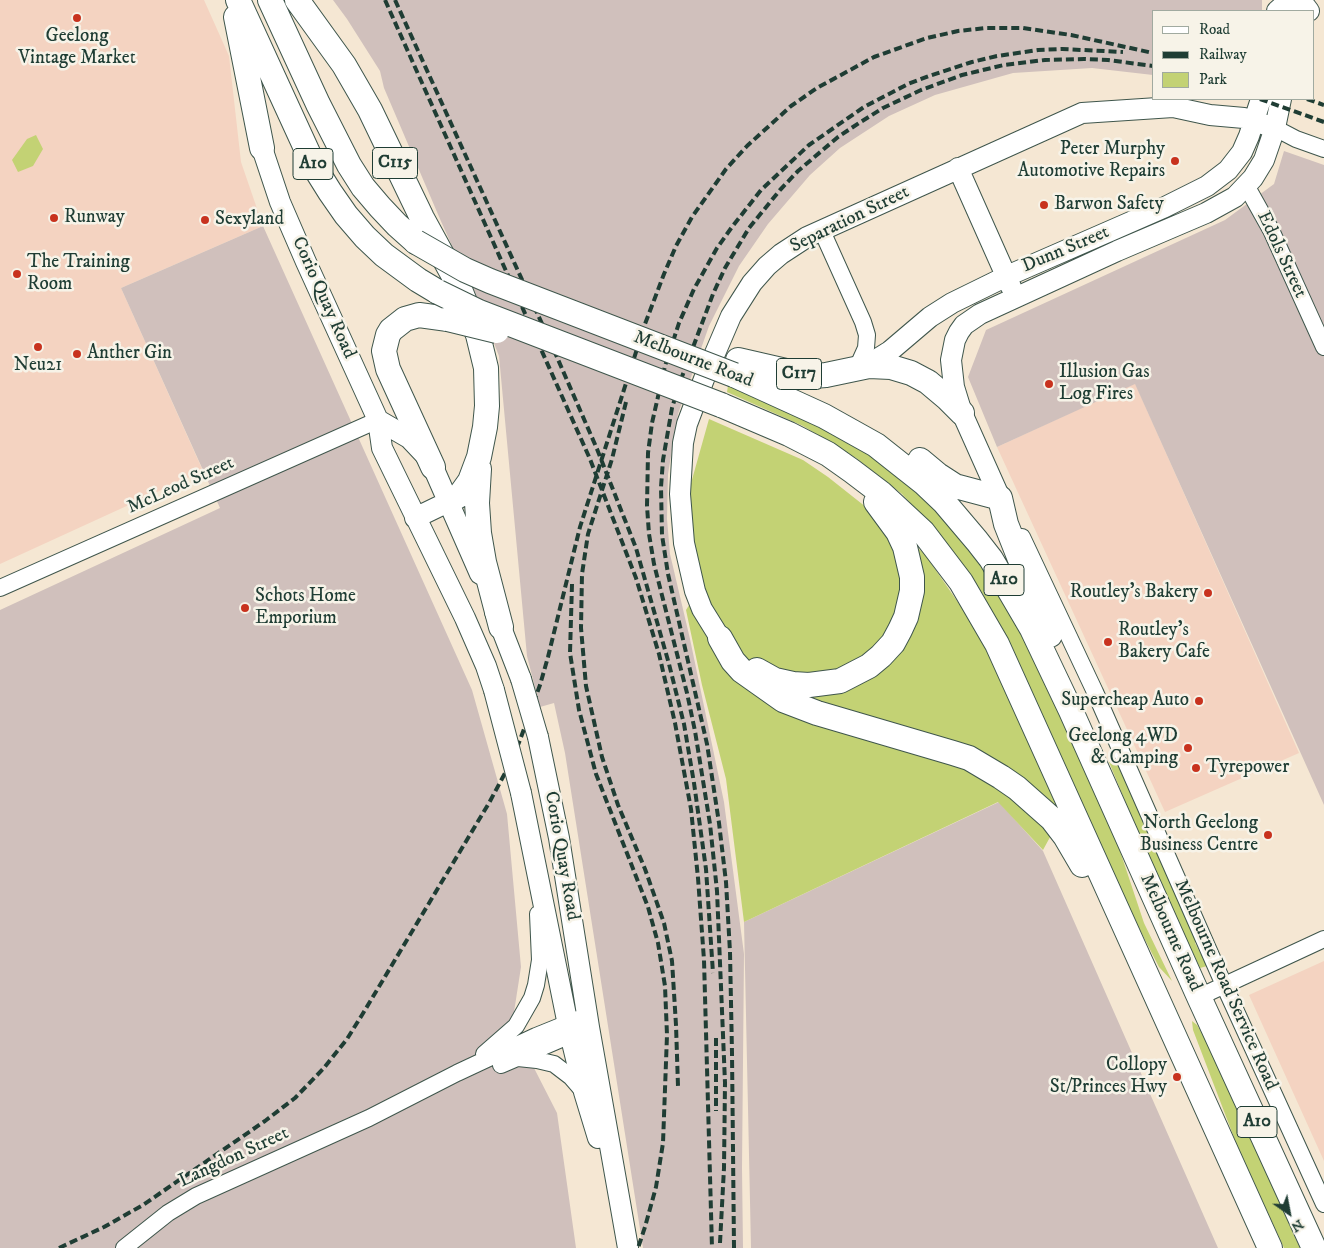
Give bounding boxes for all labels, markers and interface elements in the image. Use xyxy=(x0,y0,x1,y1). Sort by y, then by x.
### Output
legend xyxy=(1152,10,1314,100)
marker: Geelong Vintage Market xyxy=(71,12,83,24)
text: Road xyxy=(1199,20,1230,39)
place label: Geelong Vintage Market xyxy=(18,26,136,70)
text: Railway xyxy=(1199,45,1247,64)
text: Park xyxy=(1199,70,1227,89)
place label: Peter Murphy Automotive Repairs xyxy=(1017,139,1165,183)
road number: A10 xyxy=(293,148,333,180)
road number: C115 xyxy=(372,148,418,178)
marker: Peter Murphy Automotive Repairs xyxy=(1169,155,1181,167)
street label: Separation Street xyxy=(787,181,913,259)
place label: Barwon Safety xyxy=(1054,194,1164,216)
marker: Barwon Safety xyxy=(1038,199,1050,211)
place label: Runway xyxy=(64,207,125,229)
street label: Edols Street xyxy=(1251,208,1311,302)
place label: Sexyland xyxy=(215,209,284,231)
marker: Runway xyxy=(48,212,60,224)
marker: Sexyland xyxy=(199,214,211,226)
street label: Dunn Street xyxy=(1019,221,1113,279)
street label: Corio Quay Road xyxy=(286,234,360,362)
place label: The Training Room xyxy=(27,252,130,296)
marker: The Training Room xyxy=(11,268,23,280)
street label: Melbourne Road xyxy=(630,327,756,393)
marker: Neu21 xyxy=(32,341,44,353)
place label: Anther Gin xyxy=(87,343,172,365)
marker: Anther Gin xyxy=(71,348,83,360)
place label: Neu21 xyxy=(14,355,62,377)
road number: C117 xyxy=(776,358,822,389)
place label: Illusion Gas Log Fires xyxy=(1059,362,1150,406)
marker: Illusion Gas Log Fires xyxy=(1043,378,1055,390)
street label: McLeod Street xyxy=(124,452,238,520)
road number: A10 xyxy=(984,564,1024,596)
place label: Routley's Bakery xyxy=(1070,582,1198,604)
place label: Schots Home Emporium xyxy=(255,586,356,630)
marker: Routley's Bakery xyxy=(1202,587,1214,599)
marker: Schots Home Emporium xyxy=(239,602,251,614)
place label: Routley's Bakery Cafe xyxy=(1118,620,1210,664)
marker: Routley's Bakery Cafe xyxy=(1102,636,1114,648)
place label: Supercheap Auto xyxy=(1061,690,1189,712)
marker: Supercheap Auto xyxy=(1193,695,1205,707)
place label: Geelong 4WD & Camping xyxy=(1068,726,1178,770)
marker: Geelong 4WD & Camping xyxy=(1182,742,1194,754)
place label: Tyrepower xyxy=(1206,757,1289,779)
marker: Tyrepower xyxy=(1190,762,1202,774)
street label: Corio Quay Road xyxy=(538,790,584,922)
place label: North Geelong Business Centre xyxy=(1140,813,1258,857)
marker: North Geelong Business Centre xyxy=(1262,829,1274,841)
street label: Melbourne Road xyxy=(1134,871,1206,995)
street label: Melbourne Road Service Road xyxy=(1168,876,1282,1094)
place label: Collopy St/Princes Hwy xyxy=(1050,1055,1167,1099)
marker: Collopy St/Princes Hwy xyxy=(1171,1071,1183,1083)
road number: A10 xyxy=(1237,1106,1277,1138)
street label: Langdon Street xyxy=(175,1123,293,1193)
north arrow xyxy=(1264,1188,1314,1238)
text: N xyxy=(1287,1215,1307,1236)

